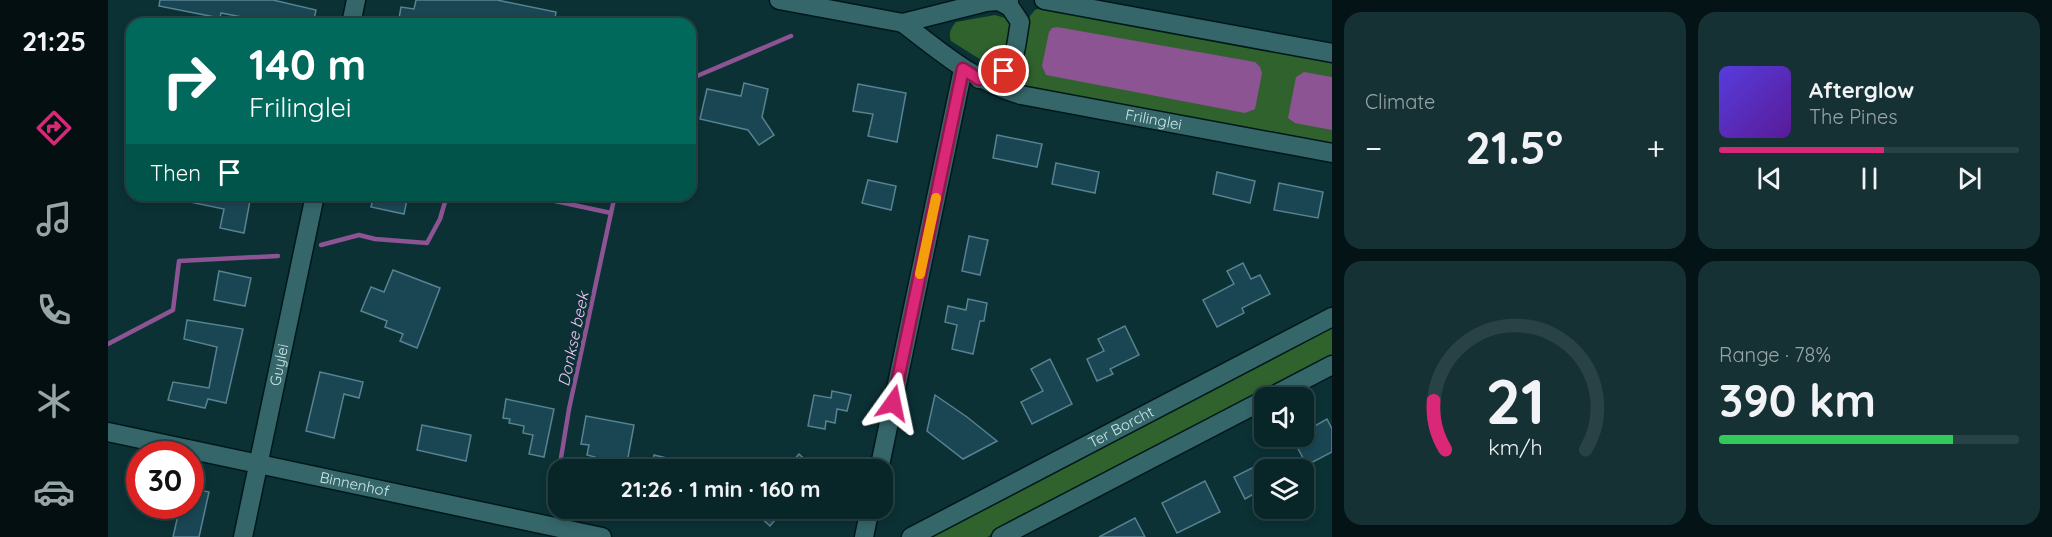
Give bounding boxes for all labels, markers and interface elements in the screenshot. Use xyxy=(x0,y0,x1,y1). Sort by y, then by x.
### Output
text: 21:25 xyxy=(22,24,86,58)
text: 140 m xyxy=(249,38,366,91)
icon: right xyxy=(150,42,228,120)
pin xyxy=(978,45,1029,96)
icon: arrive xyxy=(987,54,1020,87)
text: Afterglow xyxy=(1809,76,1914,104)
text: Climate xyxy=(1365,89,1435,114)
text: Frilinglei xyxy=(249,90,352,124)
text: The Pines xyxy=(1809,104,1898,129)
street label: Frilinglei xyxy=(1124,105,1183,134)
icon: directions xyxy=(33,107,75,149)
text: 21.5° xyxy=(1465,119,1563,175)
text: − xyxy=(1365,127,1382,168)
text: + xyxy=(1646,127,1665,168)
icon: arrive xyxy=(213,156,246,189)
text: Then xyxy=(150,159,201,187)
icon: previous xyxy=(1753,162,1786,195)
icon: pause xyxy=(1853,162,1886,195)
icon: next xyxy=(1953,162,1986,195)
icon: music xyxy=(33,198,75,240)
water label: Donkse beek xyxy=(553,288,593,388)
icon: phone xyxy=(33,289,75,331)
street label: Guylei xyxy=(265,342,292,387)
text: Range · 78% xyxy=(1719,342,1831,367)
text: 21 xyxy=(1485,362,1545,440)
position arrow xyxy=(861,371,925,435)
text: 390 km xyxy=(1719,372,1876,428)
icon: climate xyxy=(33,380,75,422)
map controls xyxy=(1254,387,1314,519)
button: sound xyxy=(1254,387,1314,447)
street label: Ter Borcht xyxy=(1085,402,1157,452)
text: km/h xyxy=(1488,434,1542,460)
speed limit sign: 30 xyxy=(126,441,204,519)
button: layers xyxy=(1254,459,1314,519)
street label: Binnenhof xyxy=(318,467,392,501)
icon: car xyxy=(33,471,75,513)
text: 21:26 · 1 min · 160 m xyxy=(620,475,821,503)

